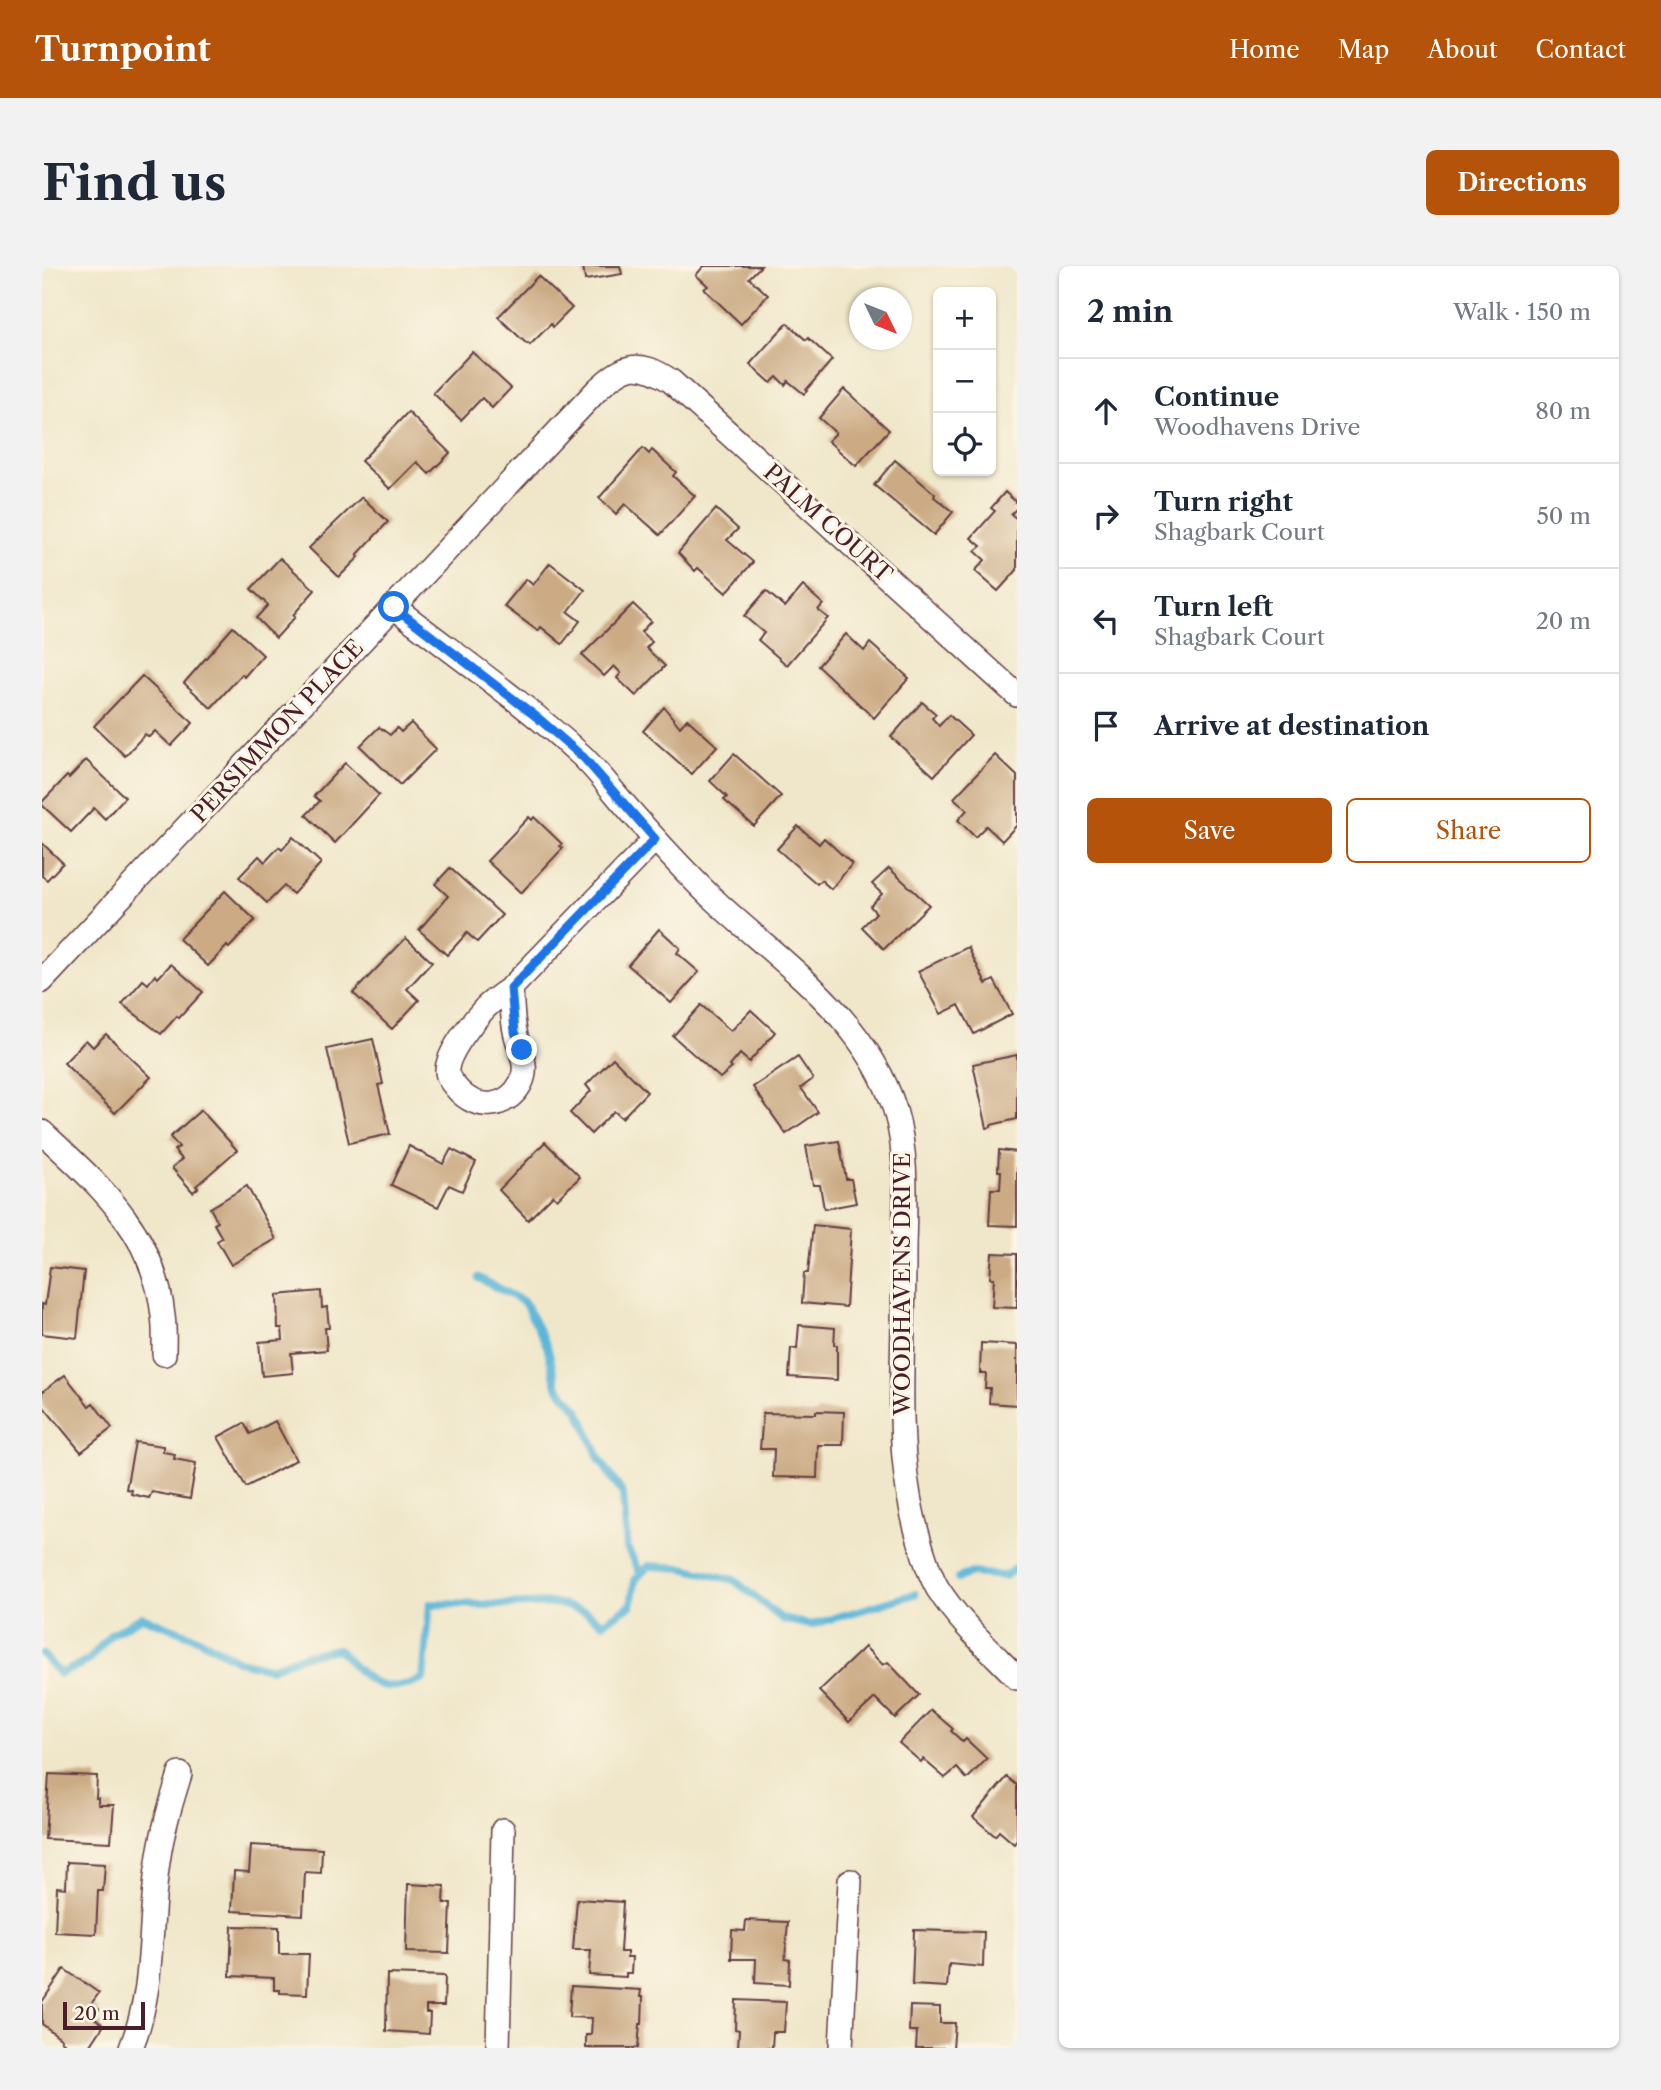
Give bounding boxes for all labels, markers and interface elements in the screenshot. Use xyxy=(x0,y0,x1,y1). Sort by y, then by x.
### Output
text: Turnpoint xyxy=(35,29,211,70)
text: Home xyxy=(1229,35,1300,64)
text: Map xyxy=(1338,35,1389,64)
text: About xyxy=(1427,35,1498,64)
text: Contact xyxy=(1536,35,1626,64)
button: Directions xyxy=(1426,150,1619,215)
text: Find us xyxy=(42,152,226,213)
north arrow xyxy=(849,287,912,350)
map controls xyxy=(933,287,996,476)
button: + xyxy=(933,287,996,350)
text: 2 min xyxy=(1087,293,1173,330)
text: Walk · 150 m xyxy=(1453,298,1591,326)
button: − xyxy=(933,350,996,413)
text: Continue xyxy=(1154,381,1279,413)
icon: ahead xyxy=(1087,392,1125,430)
text: 80 m xyxy=(1535,397,1591,425)
button: locate xyxy=(933,413,996,476)
text: Woodhavens Drive xyxy=(1154,413,1360,441)
street label: PALM COURT xyxy=(758,458,899,589)
text: Turn right xyxy=(1154,486,1293,518)
icon: right xyxy=(1087,497,1125,535)
text: 50 m xyxy=(1536,502,1591,530)
text: Shagbark Court xyxy=(1154,518,1325,546)
route start xyxy=(378,591,409,622)
text: Turn left xyxy=(1154,591,1273,623)
icon: left xyxy=(1087,602,1125,640)
text: 20 m xyxy=(1536,607,1591,635)
text: Shagbark Court xyxy=(1154,623,1325,651)
street label: PERSIMMON PLACE xyxy=(185,634,369,828)
icon: arrive xyxy=(1087,707,1125,745)
text: Arrive at destination xyxy=(1154,710,1429,742)
button: Save xyxy=(1087,798,1332,863)
button: Share xyxy=(1346,798,1591,863)
route end xyxy=(506,1034,537,1065)
street label: WOODHAVENS DRIVE xyxy=(888,1152,916,1417)
scale bar xyxy=(63,1999,145,2031)
text: 20 m xyxy=(74,2002,120,2025)

